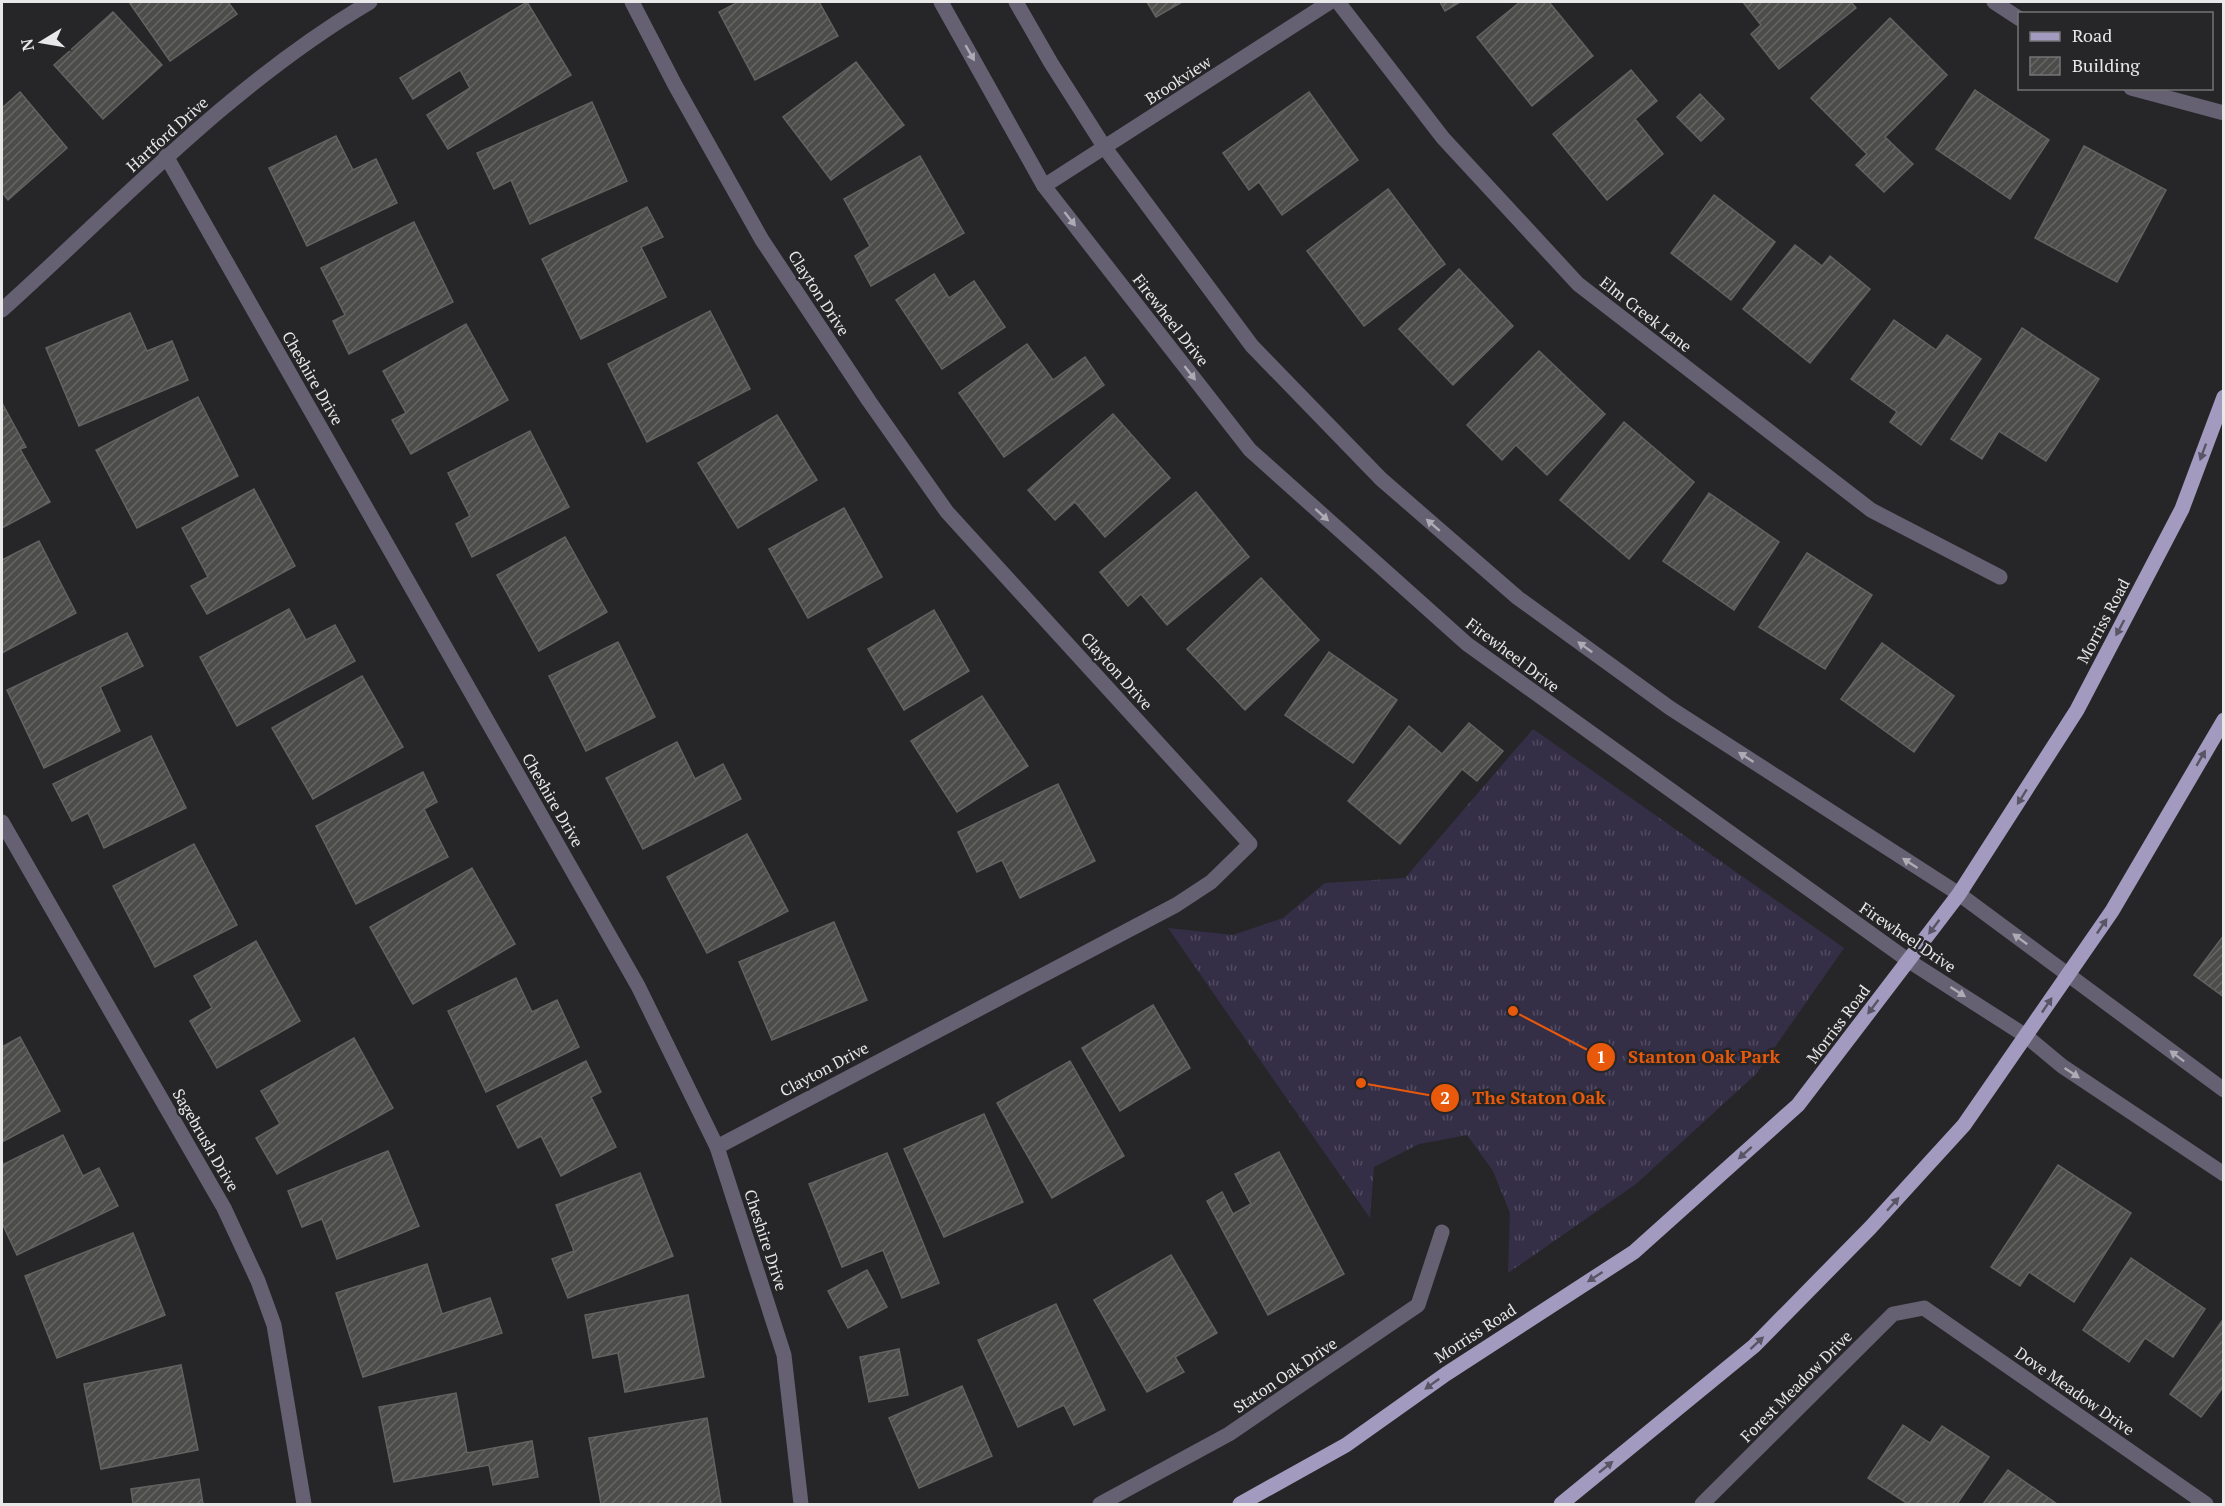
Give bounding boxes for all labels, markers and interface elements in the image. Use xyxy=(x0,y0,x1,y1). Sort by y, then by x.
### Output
north arrow xyxy=(12,12,72,72)
legend xyxy=(2018,12,2213,90)
text: Road xyxy=(2072,23,2112,47)
text: N xyxy=(15,37,39,53)
one-way arrow xyxy=(965,44,975,61)
street label: Brookview xyxy=(1141,50,1216,110)
text: Building xyxy=(2072,53,2140,77)
street label: Hartford Drive xyxy=(121,91,213,177)
one-way arrow xyxy=(1064,212,1076,227)
street label: Clayton Drive xyxy=(783,246,855,340)
street label: Firewheel Drive xyxy=(1128,269,1214,371)
street label: Elm Creek Lane xyxy=(1596,271,1696,357)
street label: Cheshire Drive xyxy=(277,327,349,429)
one-way arrow xyxy=(1184,365,1196,381)
one-way arrow xyxy=(2198,443,2208,461)
one-way arrow xyxy=(1315,508,1330,522)
one-way arrow xyxy=(1426,519,1441,532)
street label: Morriss Road xyxy=(2071,575,2135,667)
street label: Firewheel Drive xyxy=(1462,613,1564,697)
one-way arrow xyxy=(2115,620,2125,637)
street label: Clayton Drive xyxy=(1076,627,1158,715)
one-way arrow xyxy=(1578,641,1594,653)
street label: Cheshire Drive xyxy=(517,749,589,851)
one-way arrow xyxy=(2196,749,2206,766)
one-way arrow xyxy=(1738,752,1754,763)
one-way arrow xyxy=(2016,788,2027,805)
one-way arrow xyxy=(1902,857,1918,868)
street label: Firewheel Drive xyxy=(1856,897,1960,977)
one-way arrow xyxy=(2096,918,2107,934)
one-way arrow xyxy=(1928,920,1940,935)
one-way arrow xyxy=(2013,933,2029,945)
street label: Morriss Road xyxy=(1801,980,1875,1068)
one-way arrow xyxy=(1950,986,1966,997)
one-way arrow xyxy=(2041,997,2052,1013)
one-way arrow xyxy=(1867,999,1879,1015)
street label: Clayton Drive xyxy=(776,1036,872,1102)
callout: Stanton Oak Park xyxy=(1586,1039,1792,1075)
text: 1 xyxy=(1596,1044,1606,1068)
text: Stanton Oak Park xyxy=(1628,1044,1780,1068)
one-way arrow xyxy=(2169,1050,2184,1062)
one-way arrow xyxy=(2064,1067,2080,1078)
callout: The Staton Oak xyxy=(1430,1080,1618,1116)
street label: Sagebrush Drive xyxy=(168,1084,244,1196)
text: 2 xyxy=(1440,1085,1450,1109)
text: The Staton Oak xyxy=(1472,1085,1606,1109)
one-way arrow xyxy=(1738,1146,1753,1159)
street label: Cheshire Drive xyxy=(739,1187,793,1293)
one-way arrow xyxy=(1885,1197,1899,1211)
one-way arrow xyxy=(1587,1271,1603,1282)
street label: Morriss Road xyxy=(1430,1298,1520,1368)
street label: Forest Meadow Drive xyxy=(1735,1325,1857,1447)
street label: Staton Oak Drive xyxy=(1229,1332,1341,1418)
one-way arrow xyxy=(1749,1337,1763,1351)
street label: Dove Meadow Drive xyxy=(2011,1342,2139,1440)
one-way arrow xyxy=(1424,1378,1440,1390)
one-way arrow xyxy=(1598,1461,1614,1474)

